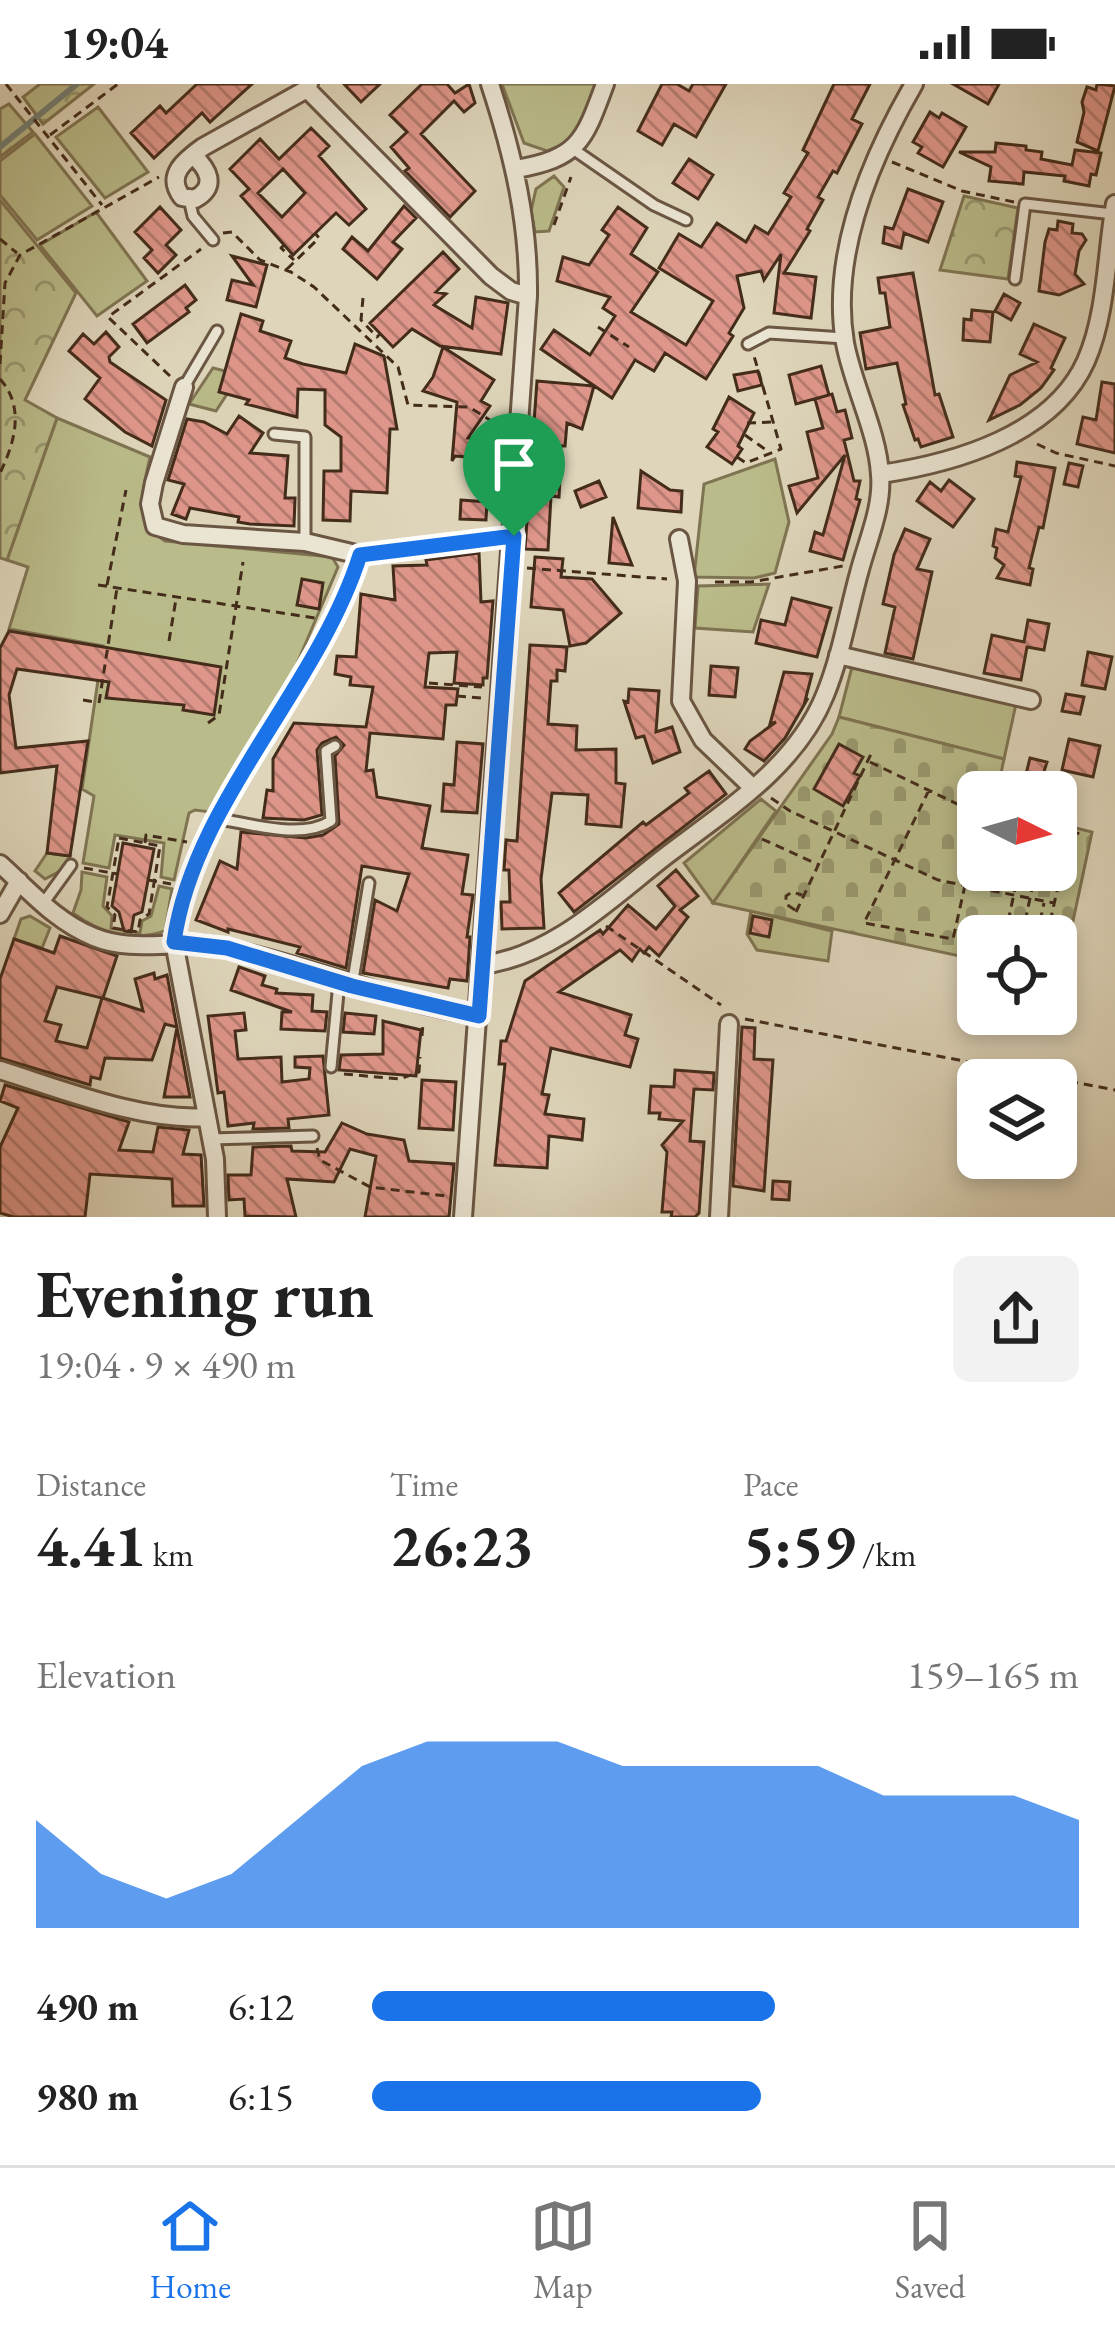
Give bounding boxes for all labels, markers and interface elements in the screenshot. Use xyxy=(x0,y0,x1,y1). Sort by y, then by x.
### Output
text: 19:04 xyxy=(60,13,168,71)
pin xyxy=(463,413,565,536)
icon: arrive xyxy=(481,431,547,497)
north arrow xyxy=(957,771,1077,891)
map controls xyxy=(957,771,1077,1179)
button: locate xyxy=(957,915,1077,1035)
button: layers xyxy=(957,1059,1077,1179)
text: Evening run xyxy=(36,1251,374,1337)
button: share xyxy=(953,1256,1079,1382)
text: 19:04 · 9 × 490 m xyxy=(36,1339,296,1390)
text: Distance xyxy=(36,1463,146,1506)
text: Time xyxy=(390,1463,458,1506)
text: Pace xyxy=(743,1463,799,1506)
text: 4.41 xyxy=(36,1506,146,1584)
text: 26:23 xyxy=(390,1506,534,1584)
text: 5:59 xyxy=(743,1506,855,1584)
text: km xyxy=(146,1533,194,1576)
text: /km xyxy=(855,1533,916,1576)
text: Elevation xyxy=(36,1649,176,1700)
text: 159–165 m xyxy=(907,1649,1079,1700)
text: 490 m xyxy=(36,1981,139,2032)
text: 6:12 xyxy=(228,1981,294,2032)
text: 980 m xyxy=(36,2071,139,2122)
text: 6:15 xyxy=(228,2071,294,2122)
tab: Home xyxy=(149,2193,231,2308)
tab: Map xyxy=(530,2193,596,2308)
tab: Saved xyxy=(895,2193,966,2308)

